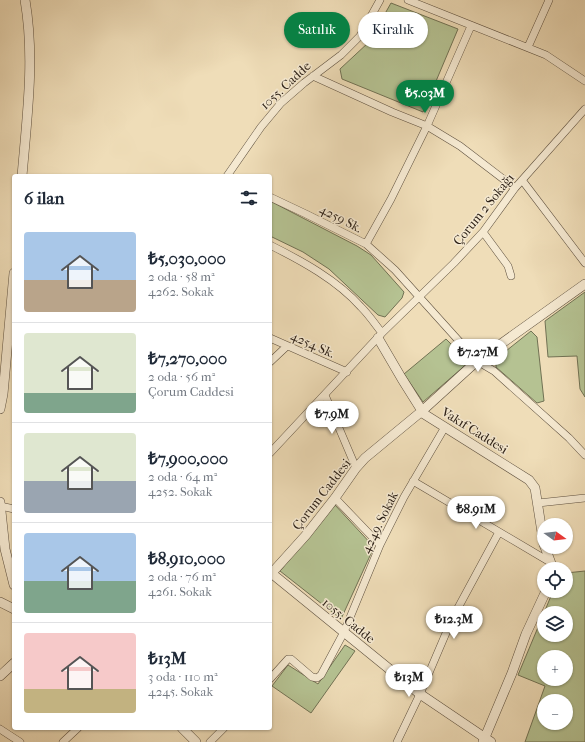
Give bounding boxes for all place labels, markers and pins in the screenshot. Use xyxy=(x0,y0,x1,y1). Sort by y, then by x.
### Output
pin: ₺5.03M xyxy=(392,80,458,114)
pin: ₺7.27M xyxy=(445,339,511,373)
pin: ₺7.9M xyxy=(304,401,360,435)
pin: ₺8.91M xyxy=(443,496,509,530)
pin: ₺12.3M xyxy=(421,606,487,640)
pin: ₺13M xyxy=(385,664,433,698)

